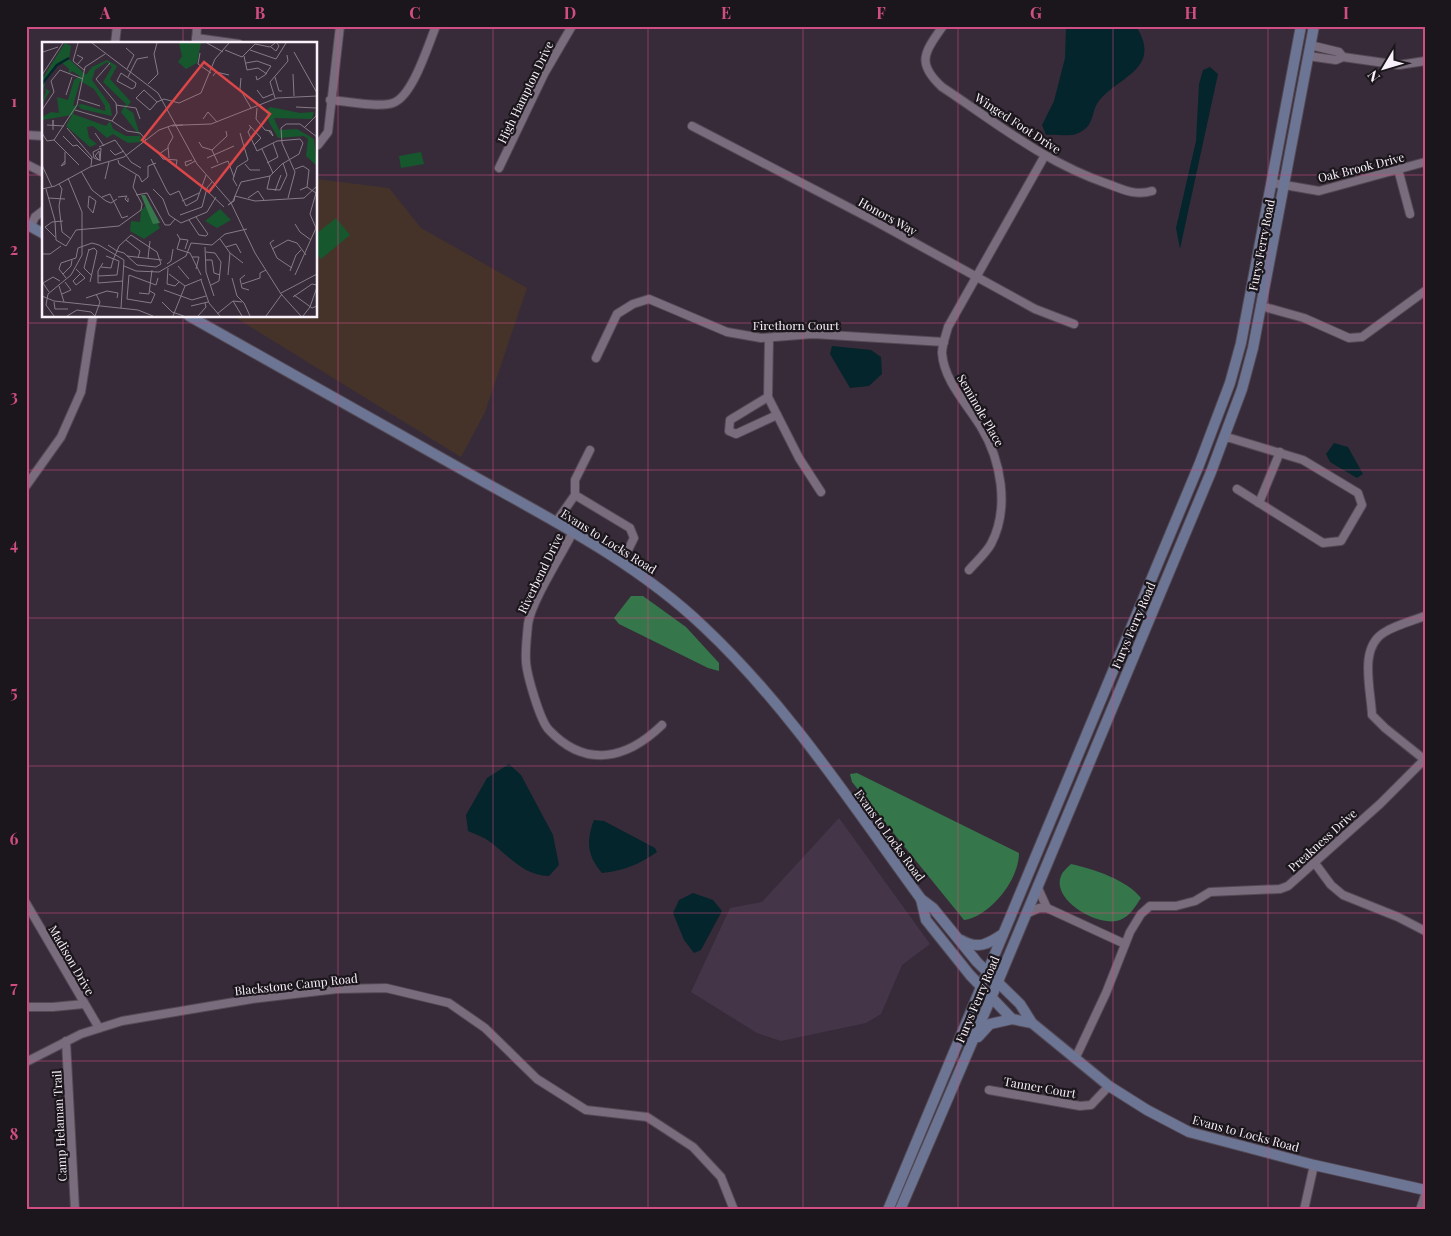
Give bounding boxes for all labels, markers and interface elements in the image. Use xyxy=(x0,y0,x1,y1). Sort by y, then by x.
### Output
text: A xyxy=(99,2,111,23)
text: B xyxy=(255,2,266,23)
text: C xyxy=(409,2,421,23)
text: D xyxy=(564,2,576,23)
text: E xyxy=(721,2,731,23)
text: F xyxy=(876,2,886,23)
text: G xyxy=(1030,2,1042,23)
text: H xyxy=(1185,2,1198,23)
text: I xyxy=(1343,2,1349,23)
street label: High Hampton Drive xyxy=(493,38,557,146)
inset map xyxy=(42,42,318,318)
north arrow xyxy=(1358,42,1408,92)
text: N xyxy=(1363,66,1384,86)
street label: Winged Foot Drive xyxy=(971,89,1064,157)
text: 1 xyxy=(11,90,17,111)
street label: Oak Brook Drive xyxy=(1316,149,1406,185)
street label: Honors Way xyxy=(856,193,920,239)
street label: Furys Ferry Road xyxy=(1244,198,1278,292)
text: 2 xyxy=(10,238,18,259)
street label: Firethorn Court xyxy=(753,317,840,333)
street label: Seminole Place xyxy=(954,371,1008,449)
text: 3 xyxy=(10,385,18,406)
street label: Evans to Locks Road xyxy=(558,505,660,577)
street label: Riverbend Drive xyxy=(514,530,566,616)
text: 4 xyxy=(10,533,18,554)
street label: Furys Ferry Road xyxy=(1108,579,1158,671)
text: 5 xyxy=(10,681,18,702)
street label: Evans to Locks Road xyxy=(851,786,929,884)
street label: Preakness Drive xyxy=(1284,805,1360,875)
text: 6 xyxy=(10,828,19,849)
street label: Madison Drive xyxy=(45,922,99,998)
street label: Furys Ferry Road xyxy=(952,953,1002,1045)
street label: Blackstone Camp Road xyxy=(234,970,358,998)
text: 7 xyxy=(10,976,18,997)
street label: Camp Helaman Trail xyxy=(48,1069,70,1182)
street label: Tanner Court xyxy=(1003,1073,1078,1101)
street label: Evans to Locks Road xyxy=(1191,1111,1301,1155)
text: 8 xyxy=(10,1123,19,1144)

